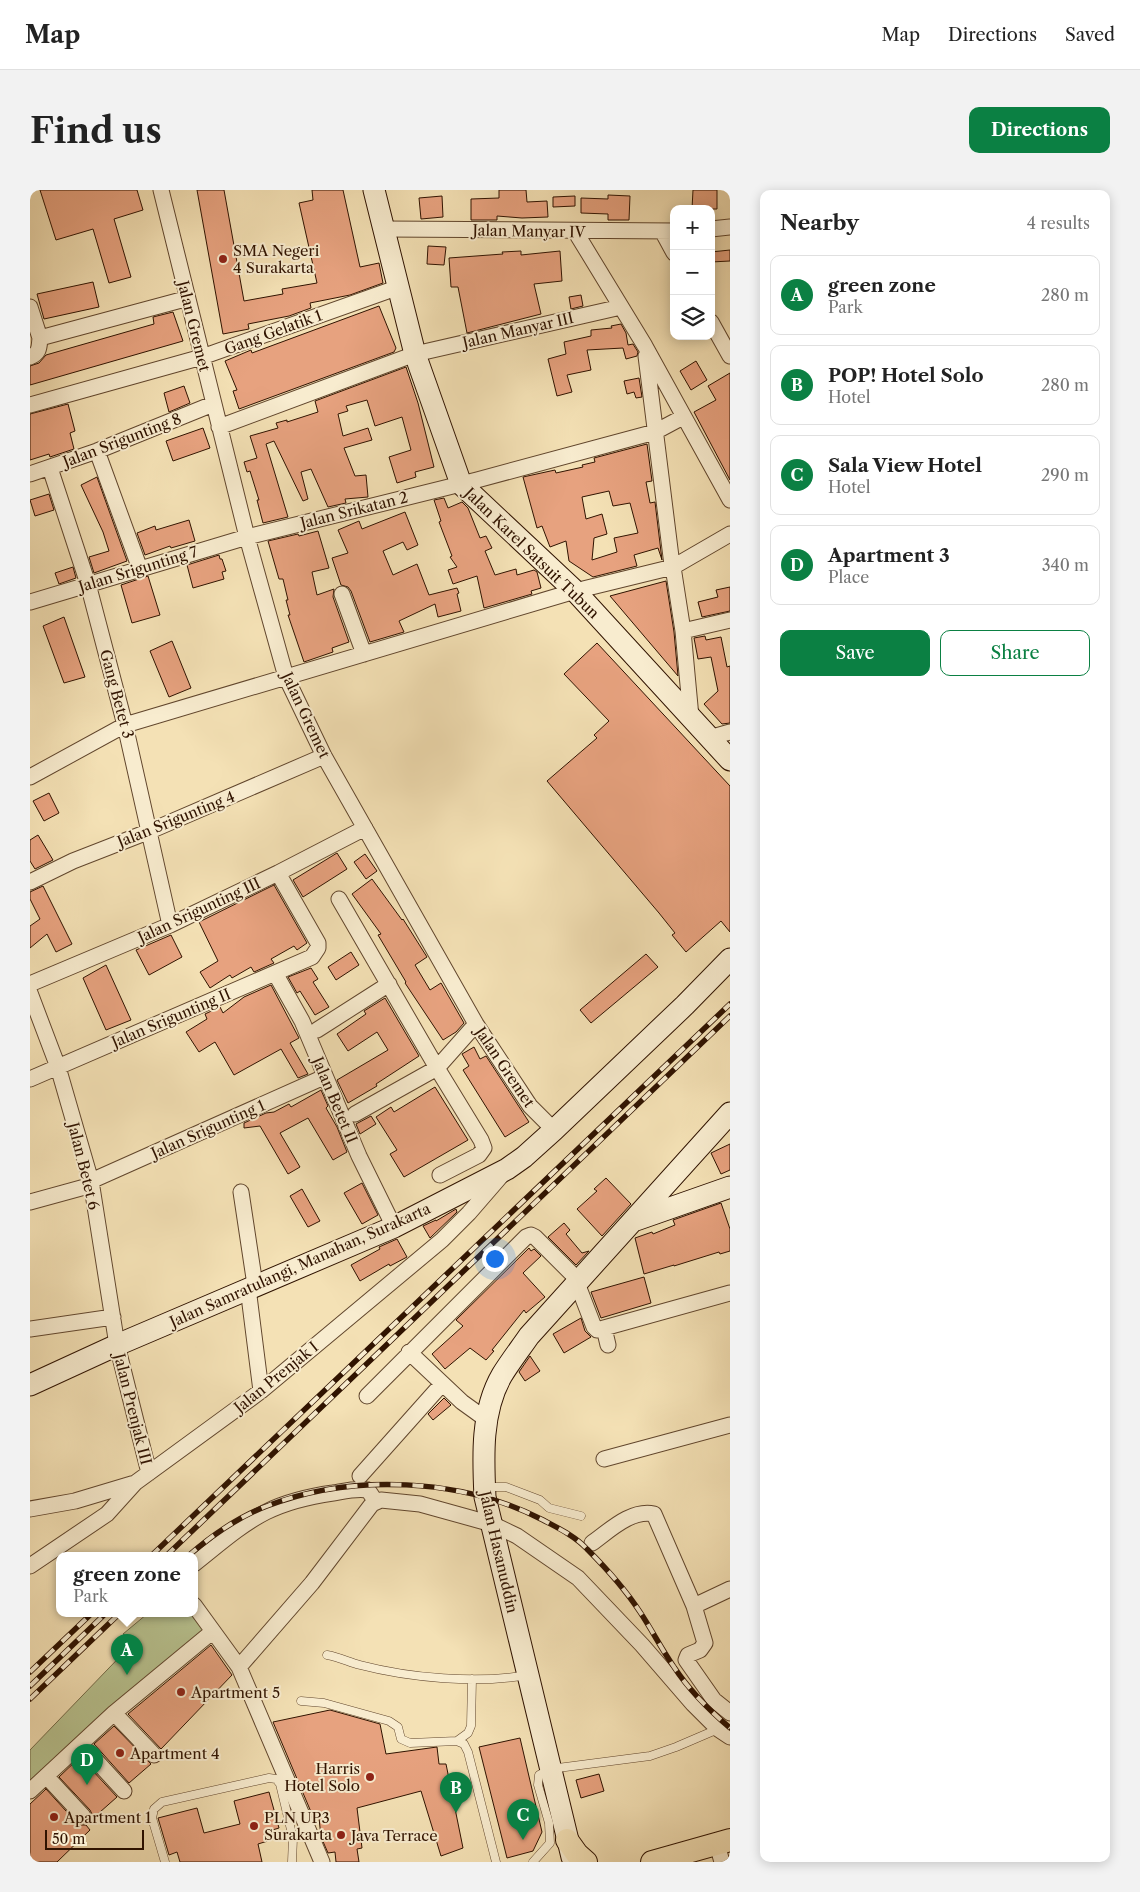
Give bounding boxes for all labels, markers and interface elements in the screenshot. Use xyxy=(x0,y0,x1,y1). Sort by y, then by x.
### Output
text: Map xyxy=(25,20,80,49)
text: Map xyxy=(881,24,920,46)
text: Directions xyxy=(948,24,1037,46)
text: Saved xyxy=(1065,24,1115,46)
button: Directions xyxy=(969,107,1110,153)
text: Find us xyxy=(30,109,162,152)
map controls xyxy=(670,205,715,340)
button: + xyxy=(670,205,715,250)
text: Nearby xyxy=(780,210,859,235)
text: 4 results xyxy=(1027,213,1090,233)
street label: Jalan Manyar IV xyxy=(470,220,587,242)
place label: SMA Negeri 4 Surakarta xyxy=(233,241,320,277)
button: − xyxy=(670,250,715,295)
marker: SMA Negeri 4 Surakarta xyxy=(217,253,229,265)
text: green zone xyxy=(828,274,936,297)
street label: Jalan Gremet xyxy=(173,277,215,374)
text: A xyxy=(791,285,803,305)
text: 280 m xyxy=(1041,285,1089,305)
button: layers xyxy=(670,295,715,340)
text: Park xyxy=(828,297,863,317)
street label: Gang Gelatik 1 xyxy=(222,305,325,358)
street label: Jalan Manyar III xyxy=(459,308,575,352)
text: POP! Hotel Solo xyxy=(828,364,984,387)
text: B xyxy=(791,375,803,395)
text: 280 m xyxy=(1041,375,1089,395)
text: Hotel xyxy=(828,387,871,407)
street label: Jalan Srigunting 8 xyxy=(58,409,184,472)
text: Sala View Hotel xyxy=(828,454,982,477)
text: C xyxy=(791,465,803,485)
text: 290 m xyxy=(1041,465,1089,485)
text: Hotel xyxy=(828,477,871,497)
street label: Jalan Karel Satsuit Tubun xyxy=(459,482,604,623)
street label: Jalan Srikatan 2 xyxy=(296,487,410,533)
street label: Jalan Srigunting 7 xyxy=(74,542,201,597)
text: Apartment 3 xyxy=(828,544,950,567)
text: D xyxy=(790,555,804,575)
text: 340 m xyxy=(1042,555,1089,575)
text: Place xyxy=(828,567,869,587)
button: Save xyxy=(780,630,930,676)
button: Share xyxy=(940,630,1090,676)
street label: Gang Betet 3 xyxy=(96,647,138,741)
street label: Jalan Gremet xyxy=(277,667,335,762)
street label: Jalan Srigunting 4 xyxy=(113,787,238,852)
street label: Jalan Srigunting III xyxy=(133,873,263,948)
street label: Jalan Srigunting II xyxy=(107,984,233,1052)
street label: Jalan Gremet xyxy=(470,1021,539,1111)
street label: Jalan Betet II xyxy=(308,1052,362,1146)
street label: Jalan Srigunting 1 xyxy=(146,1095,269,1163)
street label: Jalan Betet 6 xyxy=(63,1118,104,1212)
street label: Jalan Samratulangi, Manahan, Surakarta xyxy=(165,1199,433,1332)
your location xyxy=(482,1246,508,1272)
street label: Jalan Prenjak I xyxy=(229,1337,322,1418)
street label: Jalan Prenjak III xyxy=(109,1349,156,1467)
street label: Jalan Hasanuddin xyxy=(475,1487,522,1615)
popup xyxy=(56,1552,198,1617)
text: green zone xyxy=(73,1563,181,1586)
text: Park xyxy=(73,1586,108,1606)
pin: A xyxy=(111,1634,143,1675)
place label: Apartment 5 xyxy=(190,1683,280,1702)
marker: Apartment 5 xyxy=(175,1686,187,1698)
pin: D xyxy=(71,1744,103,1785)
place label: Apartment 4 xyxy=(129,1744,220,1763)
marker: Apartment 4 xyxy=(114,1747,126,1759)
place label: Harris Hotel Solo xyxy=(284,1759,360,1795)
marker: Harris Hotel Solo xyxy=(364,1771,376,1783)
pin: B xyxy=(440,1772,472,1813)
pin: C xyxy=(507,1799,539,1840)
place label: Apartment 1 xyxy=(63,1808,152,1827)
place label: PLN UP3 Surakarta xyxy=(264,1808,332,1844)
marker: Apartment 1 xyxy=(48,1811,60,1823)
marker: PLN UP3 Surakarta xyxy=(248,1820,260,1832)
place label: Java Terrace xyxy=(349,1826,438,1845)
scale bar xyxy=(45,1827,144,1850)
marker: Java Terrace xyxy=(335,1829,347,1841)
text: 50 m xyxy=(52,1830,85,1848)

